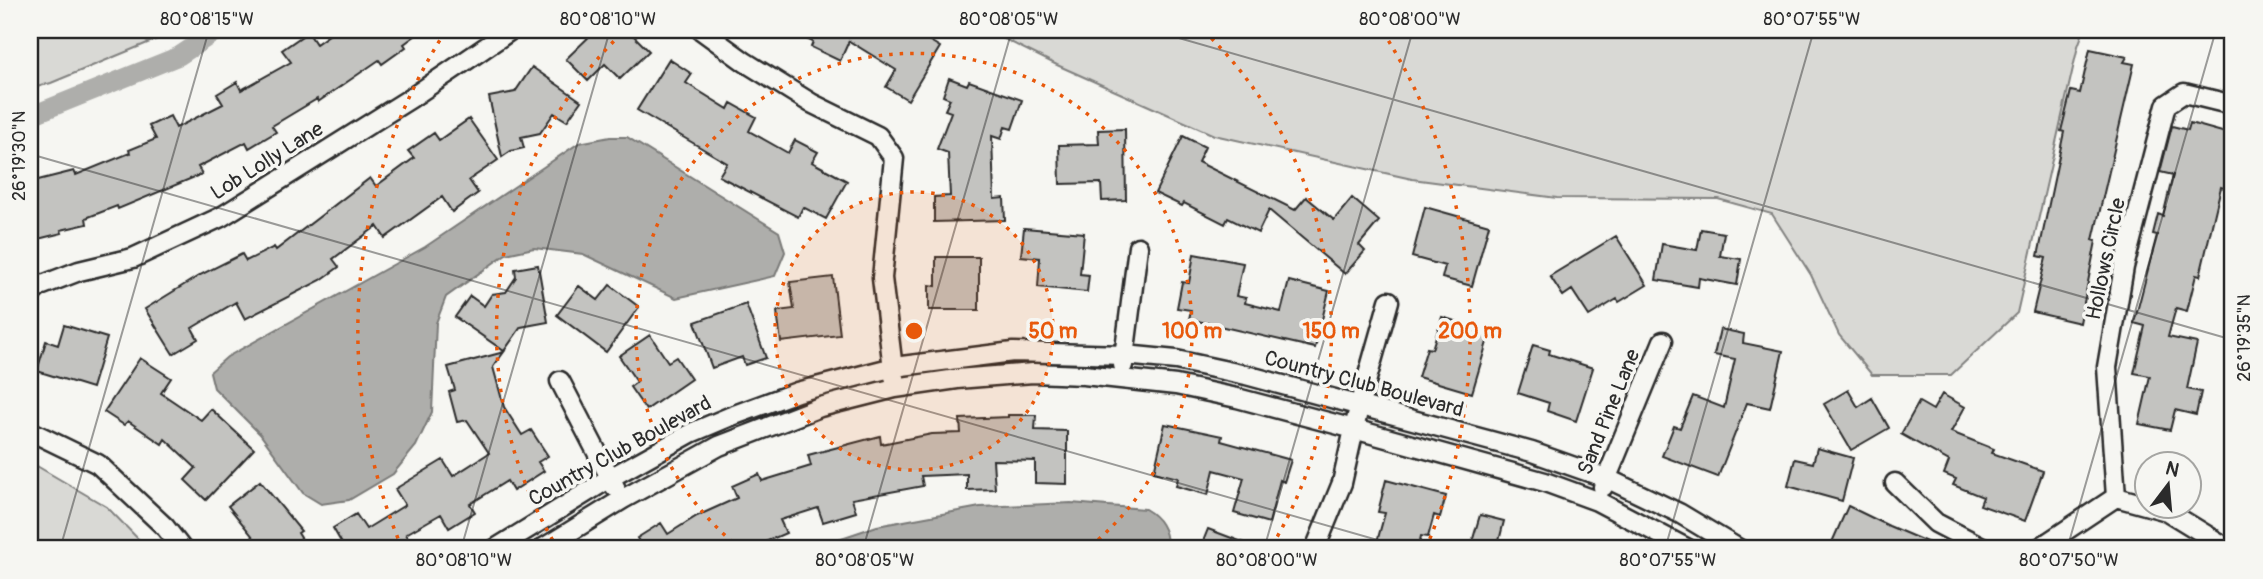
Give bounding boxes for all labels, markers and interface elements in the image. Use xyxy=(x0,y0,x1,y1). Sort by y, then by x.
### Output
text: 80°08'15"W xyxy=(160,8,254,31)
text: 80°08'10"W xyxy=(560,8,656,31)
text: 80°08'05"W xyxy=(960,8,1058,31)
text: 80°08'00"W xyxy=(1359,8,1461,31)
text: 80°07'55"W xyxy=(1764,8,1860,31)
text: 26°19'30"N xyxy=(8,111,31,201)
street label: Lob Lolly Lane xyxy=(206,115,329,206)
street label: Hollows Circle xyxy=(2080,195,2132,322)
text: 26°19'35"N xyxy=(2233,294,2256,382)
text: 50 m xyxy=(1029,318,1078,345)
text: 100 m xyxy=(1162,318,1222,345)
text: 150 m xyxy=(1302,318,1360,345)
text: 200 m xyxy=(1438,318,1502,345)
centre of rings xyxy=(902,319,926,343)
street label: Country Club Boulevard xyxy=(1261,344,1467,424)
street label: Sand Pine Lane xyxy=(1572,345,1647,479)
street label: Country Club Boulevard xyxy=(524,389,716,513)
north arrow xyxy=(2134,449,2204,520)
text: N xyxy=(2163,456,2182,483)
text: 80°08'10"W xyxy=(416,549,512,572)
text: 80°08'05"W xyxy=(816,549,914,572)
text: 80°08'00"W xyxy=(1216,549,1318,572)
text: 80°07'55"W xyxy=(1620,549,1716,572)
text: 80°07'50"W xyxy=(2019,549,2119,572)

